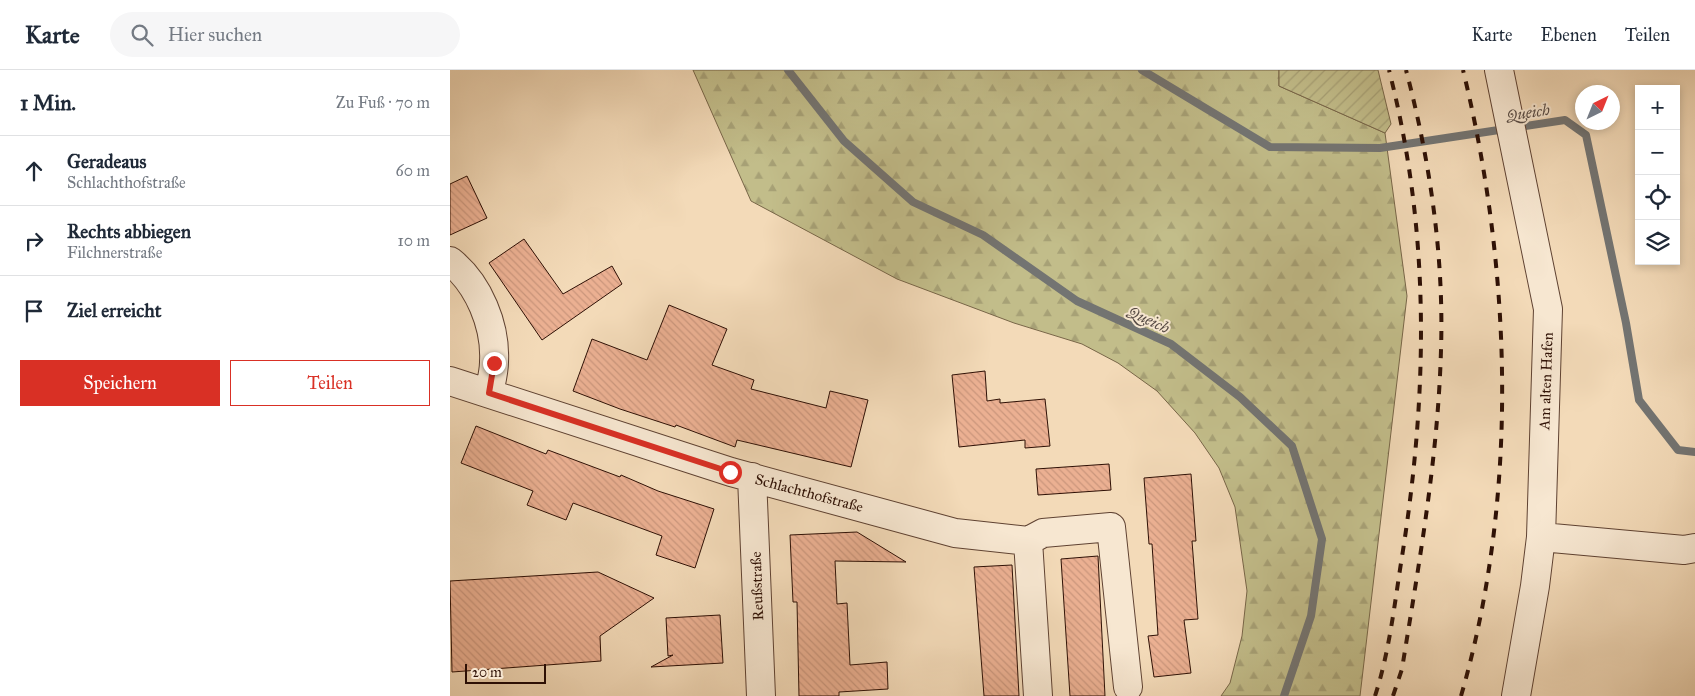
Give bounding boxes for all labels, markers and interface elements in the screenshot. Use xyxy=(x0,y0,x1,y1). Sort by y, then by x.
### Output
search box xyxy=(110,12,460,57)
text: Karte xyxy=(25,20,80,50)
icon: search xyxy=(128,21,156,49)
text: Hier suchen xyxy=(168,23,262,46)
text: Karte xyxy=(1472,24,1513,46)
text: Ebenen xyxy=(1541,24,1597,46)
text: Teilen xyxy=(1625,24,1670,46)
north arrow xyxy=(1575,85,1620,130)
map controls xyxy=(1635,85,1680,265)
button: + xyxy=(1635,85,1680,130)
text: 1 Min. xyxy=(20,90,76,116)
text: Zu Fuß · 70 m xyxy=(336,93,430,112)
water label: Queich xyxy=(1504,100,1551,125)
button: − xyxy=(1635,130,1680,175)
text: Geradeaus xyxy=(67,150,146,173)
icon: ahead xyxy=(20,157,48,185)
text: 60 m xyxy=(396,161,430,180)
text: Schlachthofstraße xyxy=(67,173,186,192)
button: locate xyxy=(1635,175,1680,220)
text: Rechts abbiegen xyxy=(67,220,191,243)
button: layers xyxy=(1635,220,1680,265)
icon: right xyxy=(20,227,48,255)
text: 10 m xyxy=(398,231,430,250)
text: Filchnerstraße xyxy=(67,243,162,262)
icon: arrive xyxy=(20,297,48,325)
text: Ziel erreicht xyxy=(67,299,161,322)
water label: Queich xyxy=(1124,301,1173,337)
street label: Am alten Hafen xyxy=(1535,332,1557,431)
route end xyxy=(483,352,506,375)
button: Speichern xyxy=(20,360,220,406)
button: Teilen xyxy=(230,360,430,406)
route start xyxy=(719,461,742,484)
street label: Schlachthofstraße xyxy=(753,470,865,516)
street label: Reußstraße xyxy=(747,551,767,621)
scale bar xyxy=(465,661,546,684)
text: 20 m xyxy=(472,664,502,681)

